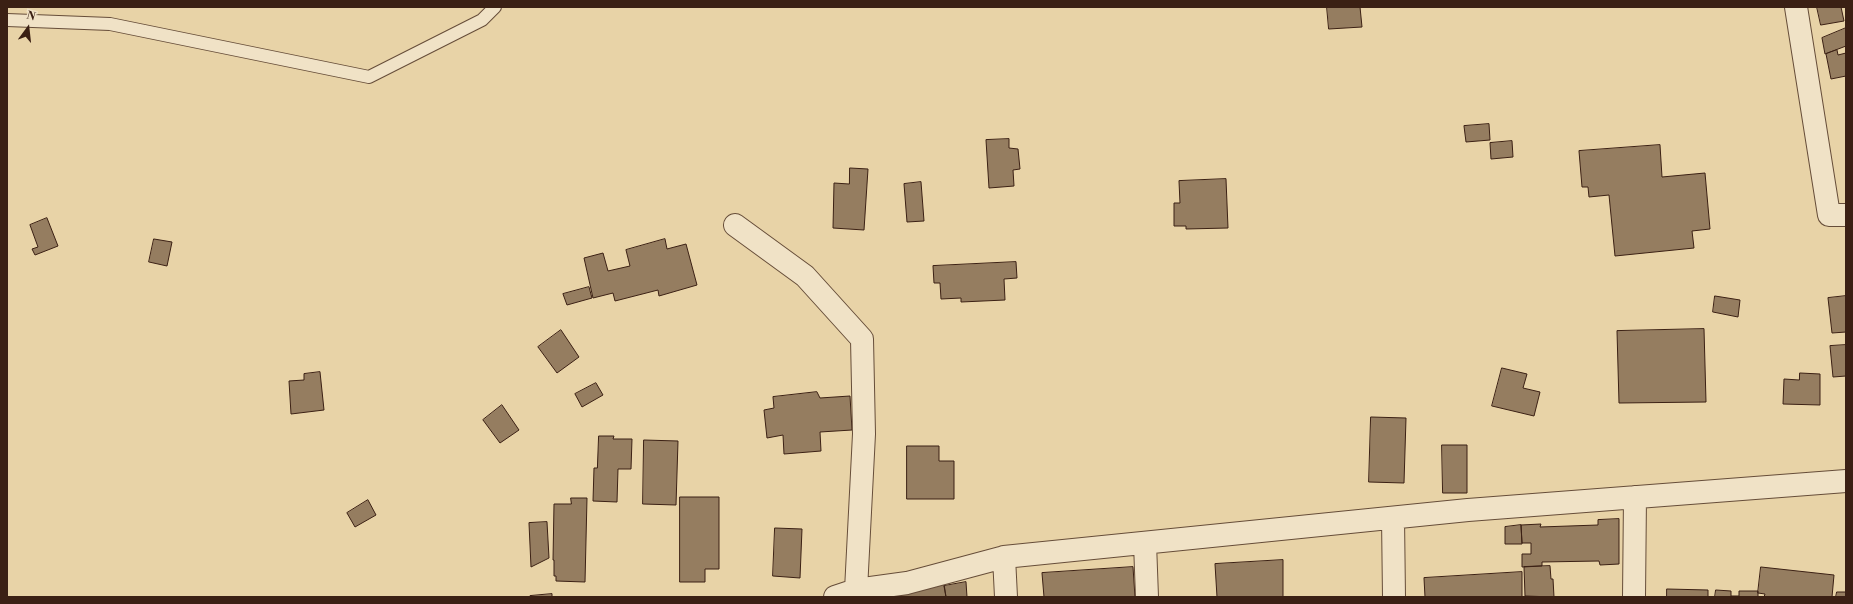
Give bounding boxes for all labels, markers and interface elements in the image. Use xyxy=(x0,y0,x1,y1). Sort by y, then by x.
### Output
north arrow xyxy=(8,8,48,48)
text: N xyxy=(25,9,37,24)

